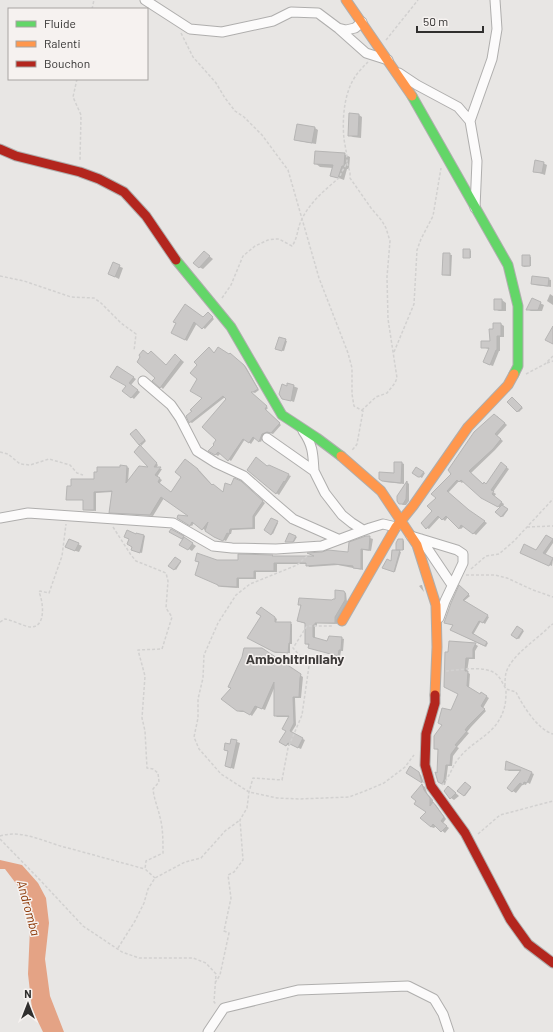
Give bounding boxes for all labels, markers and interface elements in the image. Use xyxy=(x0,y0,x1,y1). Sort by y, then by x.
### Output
legend xyxy=(8,8,148,80)
scale bar xyxy=(417,8,483,34)
text: 50 m xyxy=(423,14,448,28)
text: Fluide xyxy=(44,16,76,30)
text: Ralenti xyxy=(44,36,81,50)
text: Bouchon xyxy=(44,56,90,70)
district label: Ambohitrinilahy xyxy=(246,650,344,667)
water label: Andromba xyxy=(14,878,44,938)
north arrow xyxy=(8,984,48,1024)
text: N xyxy=(24,987,32,1000)

